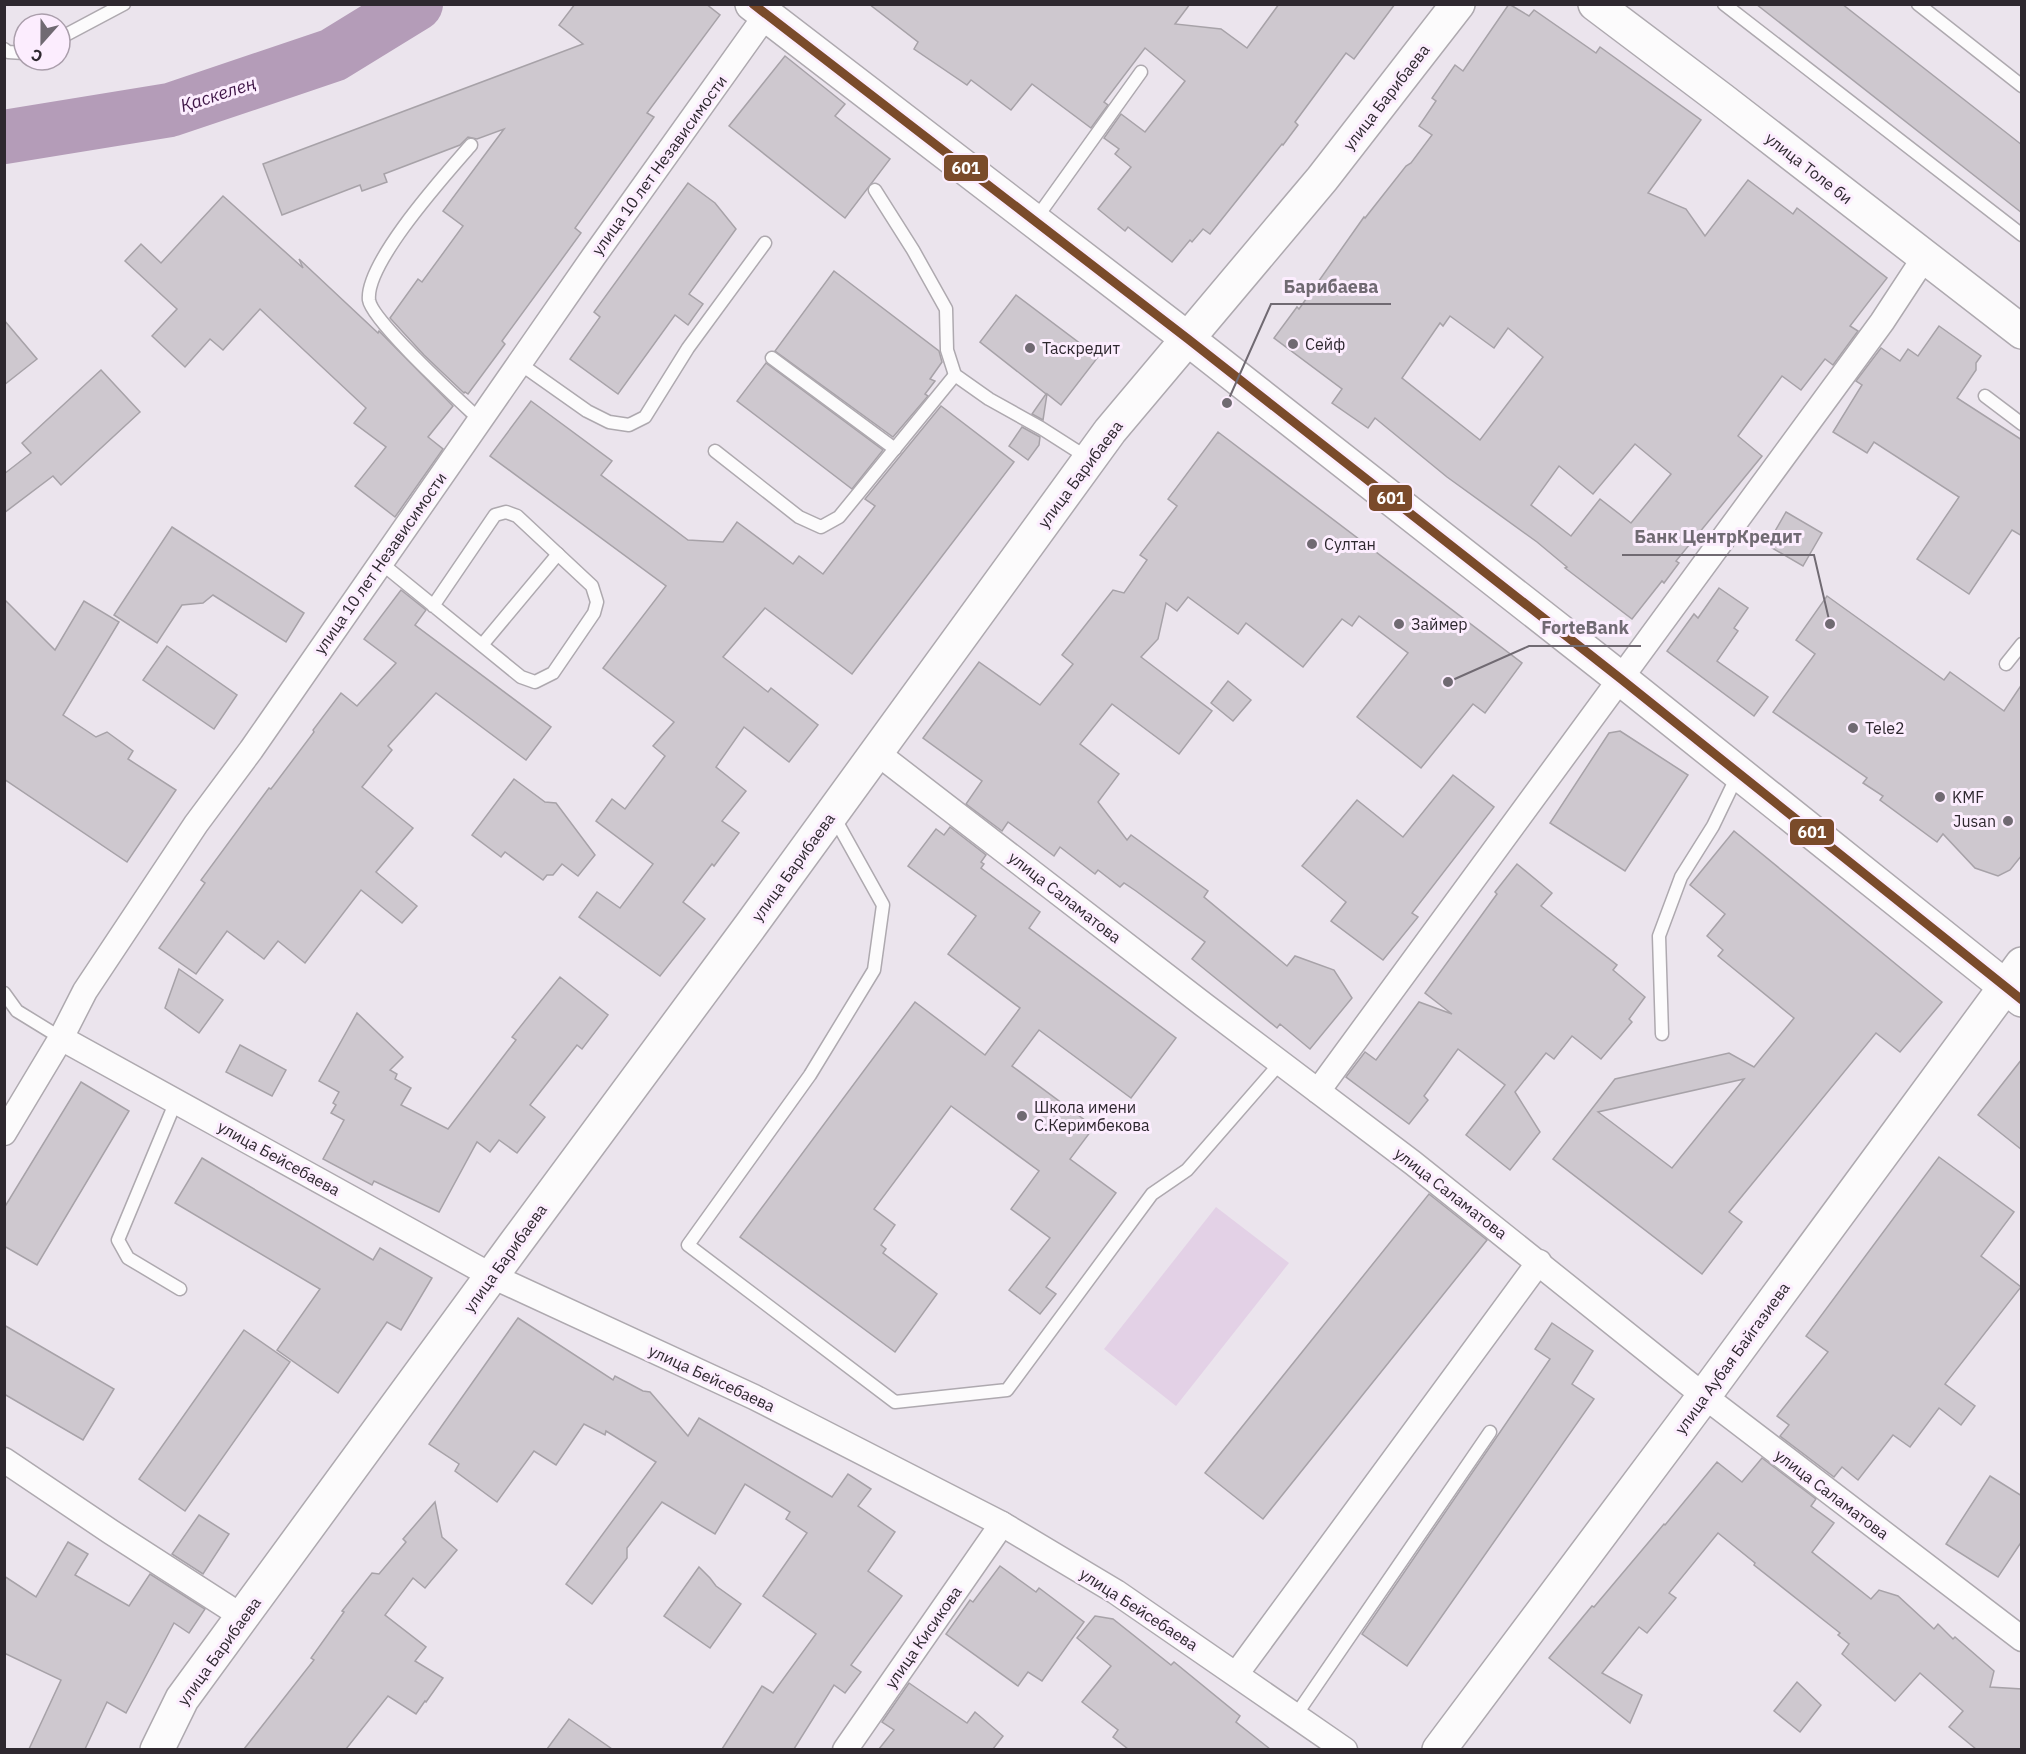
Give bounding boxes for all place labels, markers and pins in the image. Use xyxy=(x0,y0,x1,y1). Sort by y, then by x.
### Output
callout: Барибаева xyxy=(1271,268,1391,304)
place label: Сейф xyxy=(1305,334,1345,354)
marker: Сейф xyxy=(1286,337,1300,351)
place label: Таскредит xyxy=(1042,338,1120,358)
marker: Таскредит xyxy=(1023,341,1037,355)
callout: Банк ЦентрКредит xyxy=(1622,519,1814,555)
place label: Султан xyxy=(1324,534,1376,554)
marker: Султан xyxy=(1305,537,1319,551)
callout: ForteBank xyxy=(1529,610,1641,646)
place label: Займер xyxy=(1411,614,1468,634)
marker: Займер xyxy=(1392,617,1406,631)
place label: Tele2 xyxy=(1865,718,1905,738)
marker: Tele2 xyxy=(1846,721,1860,735)
place label: KMF xyxy=(1952,787,1984,807)
marker: KMF xyxy=(1933,790,1947,804)
place label: Jusan xyxy=(1953,811,1996,831)
marker: Jusan xyxy=(2001,814,2015,828)
place label: Школа имени С.Керимбекова xyxy=(1034,1097,1150,1135)
marker: Школа имени С.Керимбекова xyxy=(1015,1109,1029,1123)

